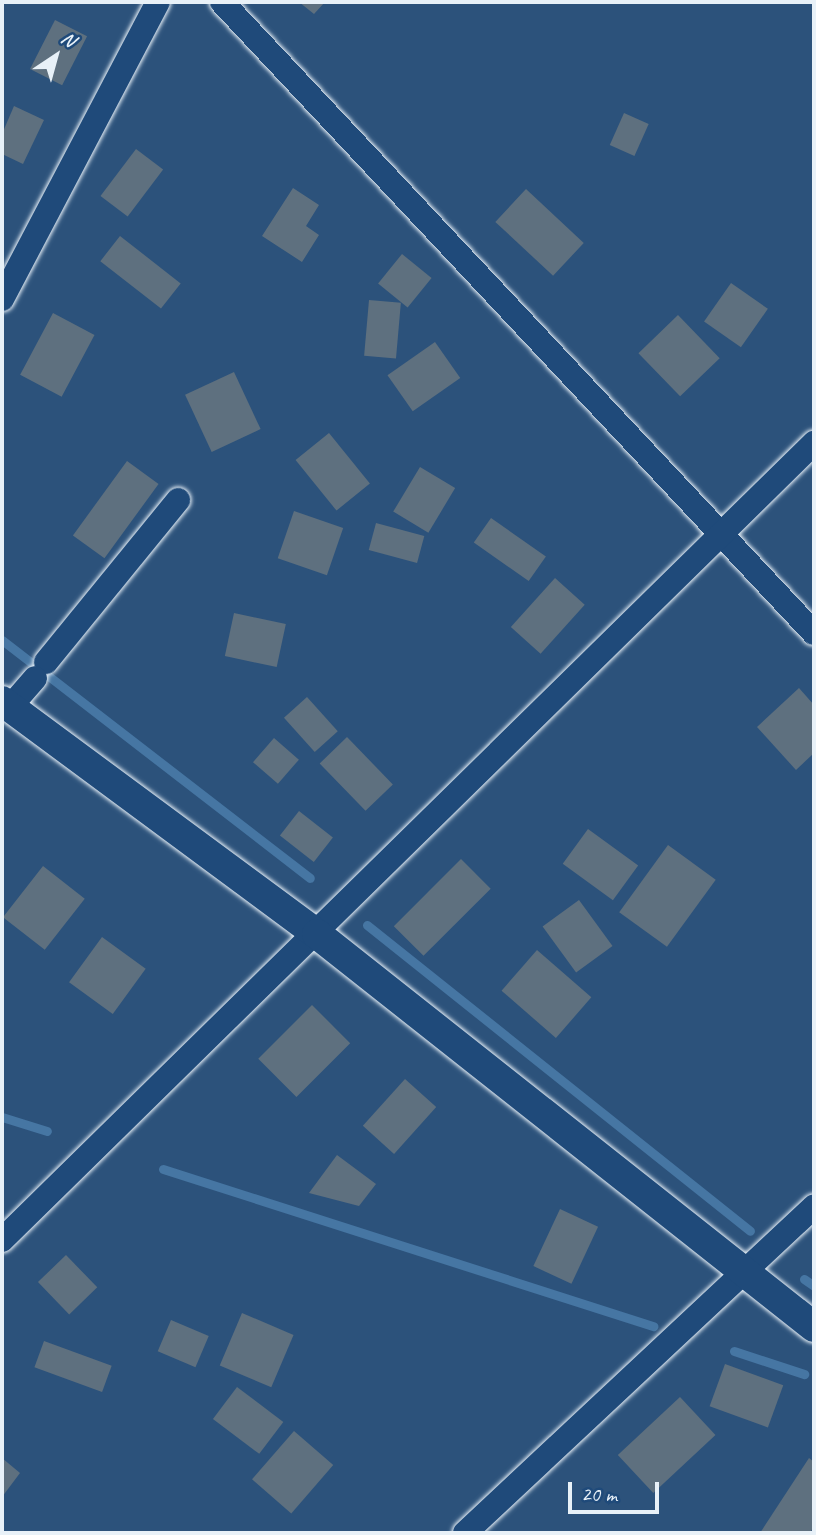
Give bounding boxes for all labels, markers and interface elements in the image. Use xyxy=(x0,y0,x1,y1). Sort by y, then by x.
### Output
north arrow xyxy=(21,21,91,91)
text: N xyxy=(57,26,80,52)
scale bar xyxy=(571,1468,662,1512)
text: 20 m xyxy=(581,1481,617,1507)

